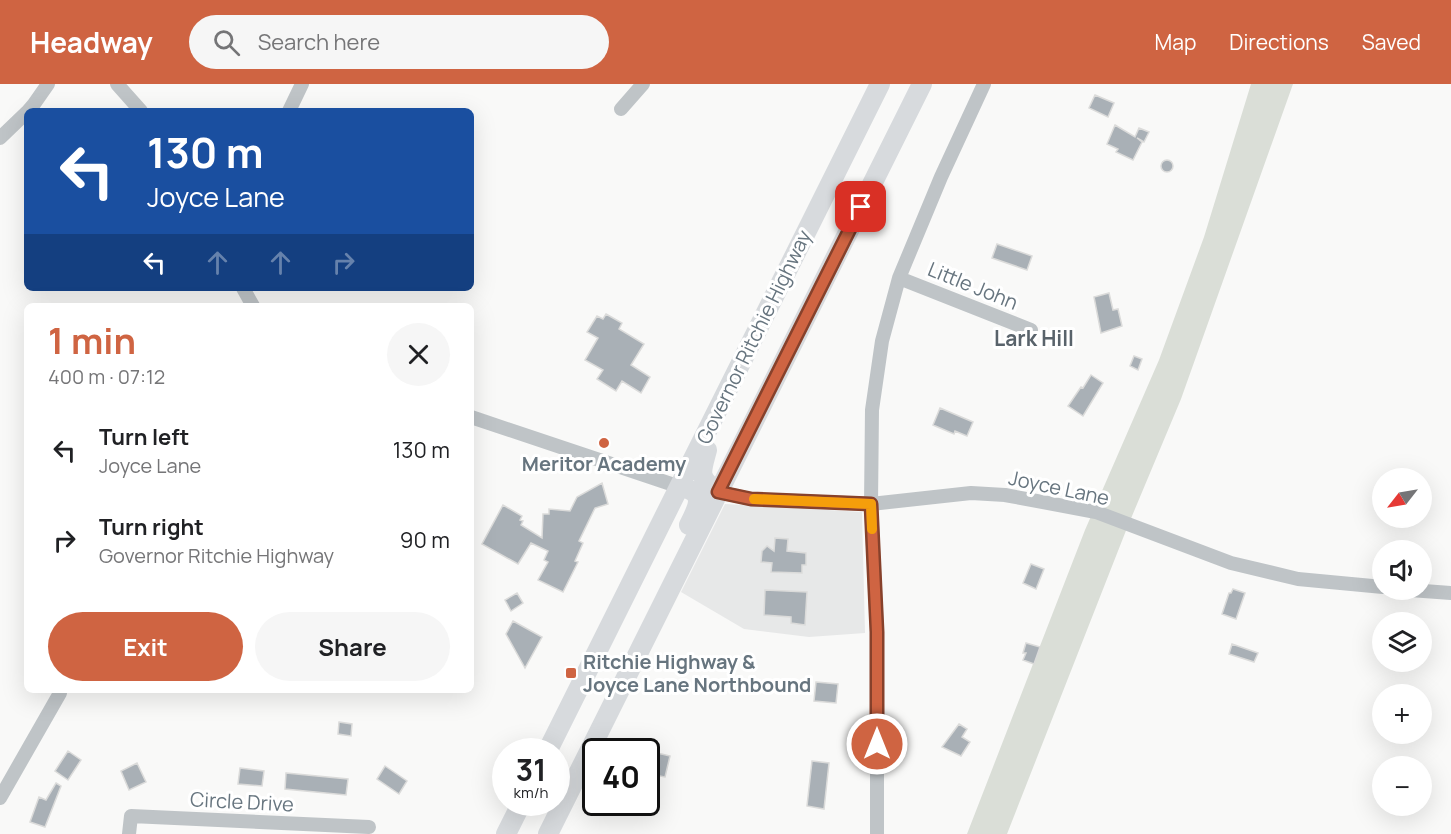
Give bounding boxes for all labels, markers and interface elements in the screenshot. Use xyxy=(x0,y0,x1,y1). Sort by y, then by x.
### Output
search box xyxy=(189,15,609,69)
text: Headway xyxy=(30,23,153,61)
icon: search xyxy=(210,26,243,59)
text: Search here xyxy=(258,27,380,57)
text: Map xyxy=(1155,28,1196,56)
text: Directions xyxy=(1229,28,1329,56)
text: Saved xyxy=(1362,28,1421,56)
text: 130 m xyxy=(147,123,264,181)
icon: left xyxy=(48,132,126,210)
text: Joyce Lane xyxy=(147,178,285,215)
pin xyxy=(835,181,886,232)
icon: arrive xyxy=(844,190,877,223)
street label: Governor Ritchie Highway xyxy=(690,225,817,448)
icon: left xyxy=(138,246,171,279)
icon: ahead xyxy=(201,246,234,279)
icon: ahead xyxy=(264,246,297,279)
icon: right xyxy=(327,246,360,279)
street label: Little John xyxy=(924,255,1022,316)
text: 1 min xyxy=(48,316,136,365)
button: close xyxy=(387,323,450,386)
district label: Lark Hill xyxy=(994,324,1074,352)
text: 400 m · 07:12 xyxy=(48,363,165,390)
text: Turn left xyxy=(99,422,189,452)
icon: left xyxy=(48,434,81,467)
text: 130 m xyxy=(393,435,450,465)
marker: Meritor Academy xyxy=(597,436,611,450)
place label: Meritor Academy xyxy=(522,450,687,477)
text: Joyce Lane xyxy=(99,452,201,479)
street label: Joyce Lane xyxy=(1006,464,1112,511)
north arrow xyxy=(1372,468,1432,528)
map controls xyxy=(1372,468,1432,816)
text: Turn right xyxy=(99,512,204,542)
icon: right xyxy=(48,524,81,557)
text: 90 m xyxy=(400,525,450,555)
button: sound xyxy=(1372,540,1432,600)
text: Governor Ritchie Highway xyxy=(99,542,334,569)
button: Exit xyxy=(48,612,243,681)
button: Share xyxy=(255,612,450,681)
button: layers xyxy=(1372,612,1432,672)
place label: Ritchie Highway & Joyce Lane Northbound xyxy=(583,648,811,698)
marker: Ritchie Highway & Joyce Lane Northbound xyxy=(564,666,578,680)
button: + xyxy=(1372,684,1432,744)
position arrow xyxy=(845,712,909,776)
speed limit sign: 40 xyxy=(582,738,660,816)
text: 31 xyxy=(516,749,546,790)
button: − xyxy=(1372,756,1432,816)
text: km/h xyxy=(514,782,548,803)
street label: Circle Drive xyxy=(189,785,295,818)

